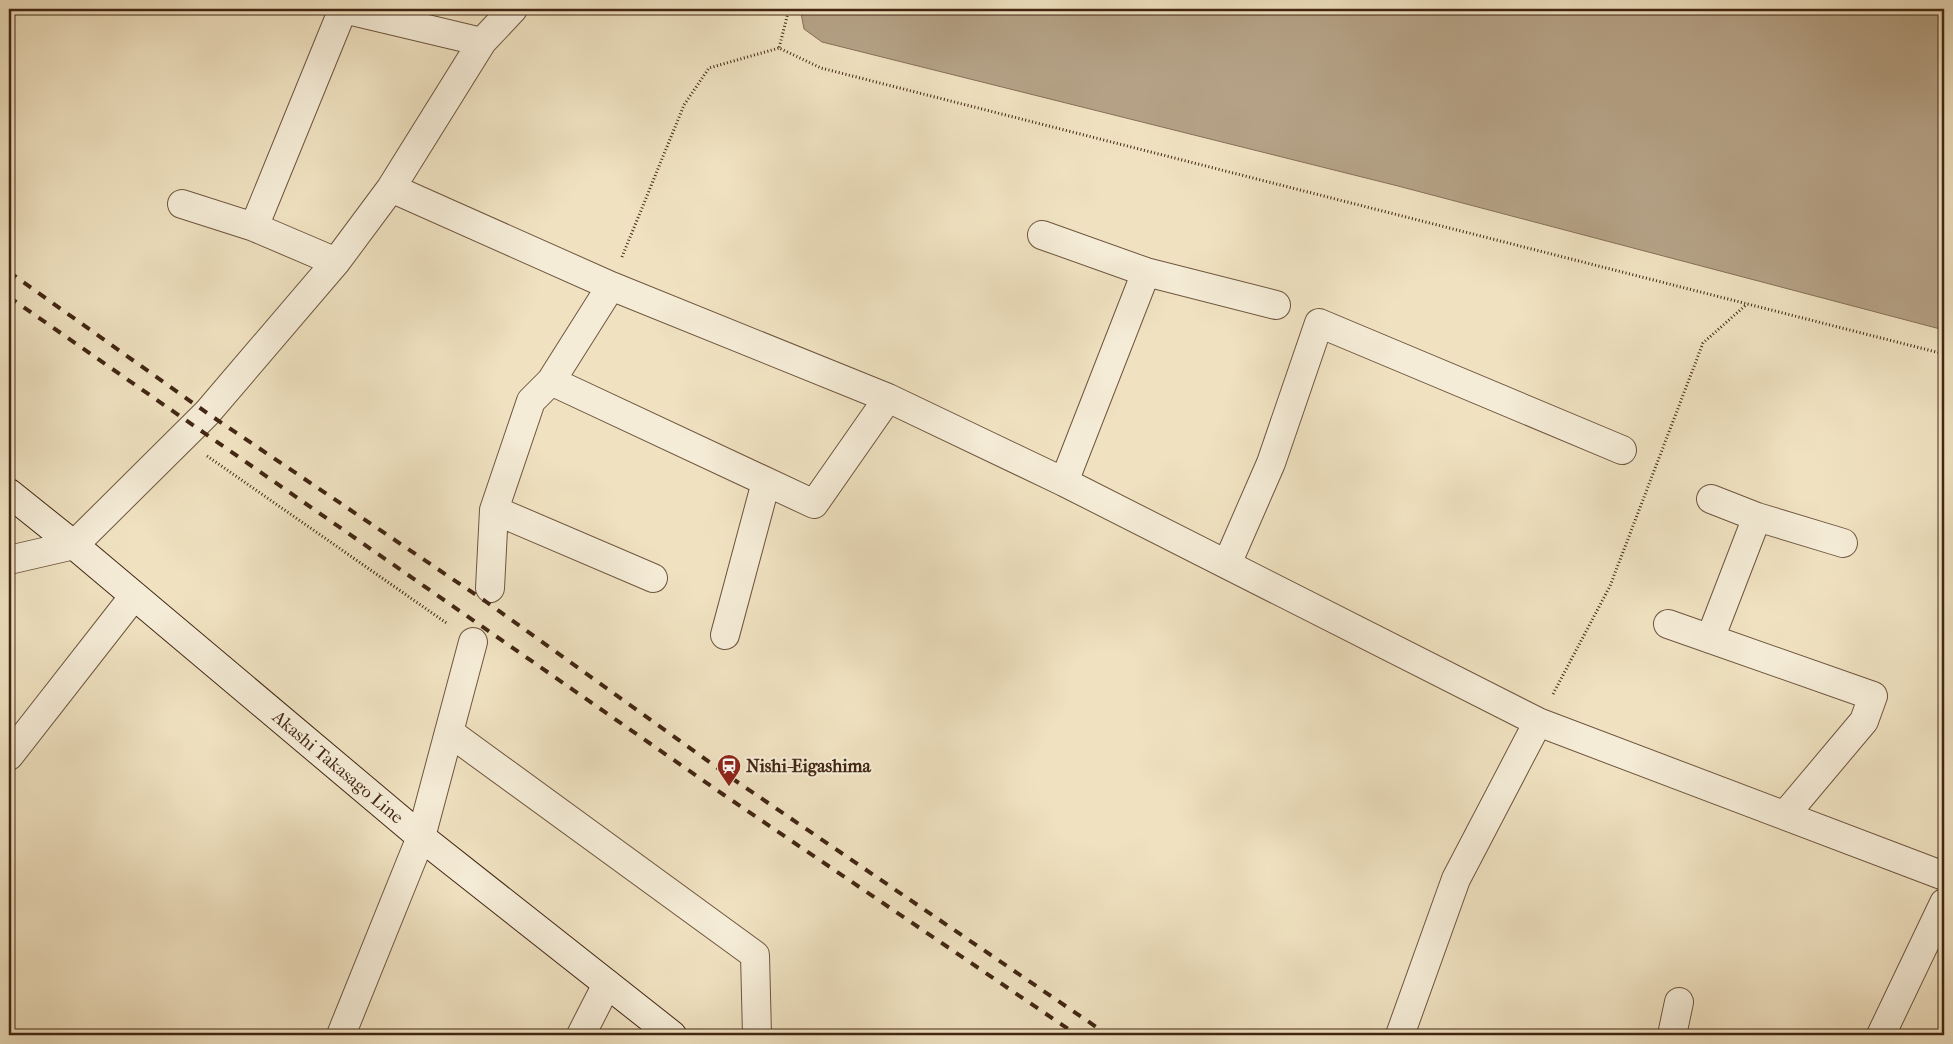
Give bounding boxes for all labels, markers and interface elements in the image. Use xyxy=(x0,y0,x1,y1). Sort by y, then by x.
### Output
street label: Akashi Takasago Line xyxy=(267,706,407,828)
station icon: Nishi-Eigashima xyxy=(716,753,742,787)
place label: Nishi-Eigashima xyxy=(746,756,872,777)

